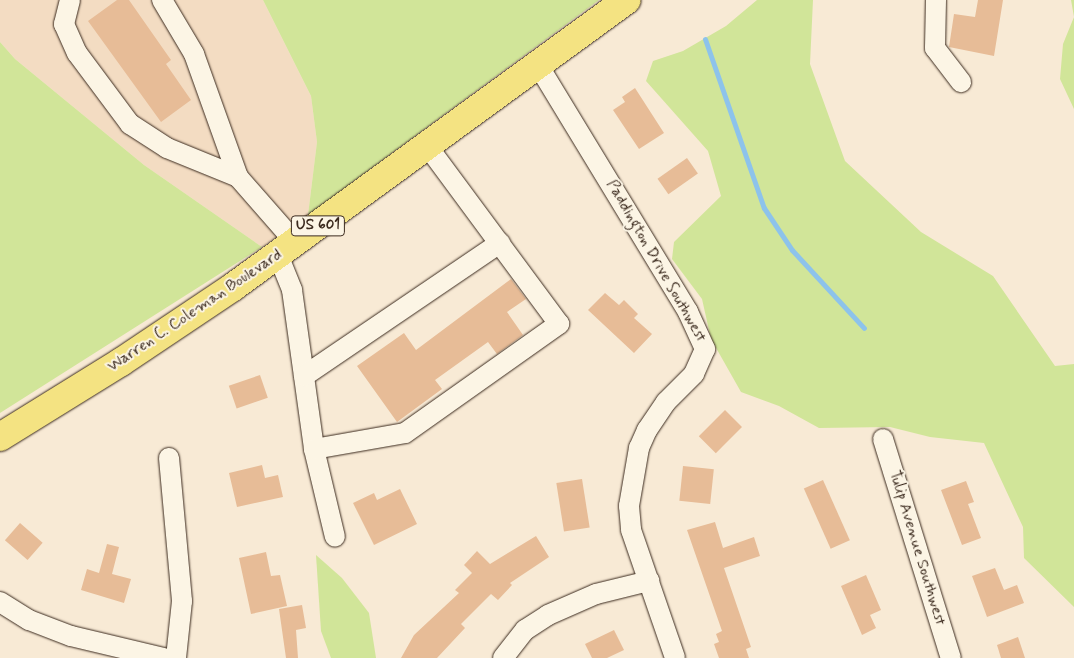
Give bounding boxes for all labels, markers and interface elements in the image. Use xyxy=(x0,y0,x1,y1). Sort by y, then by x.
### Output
street label: Paddington Drive Southwest xyxy=(602,177,710,345)
road number: US 601 xyxy=(290,214,346,238)
street label: Warren C. Coleman Boulevard xyxy=(103,245,287,377)
street label: Tulip Avenue Southwest xyxy=(885,472,949,624)

